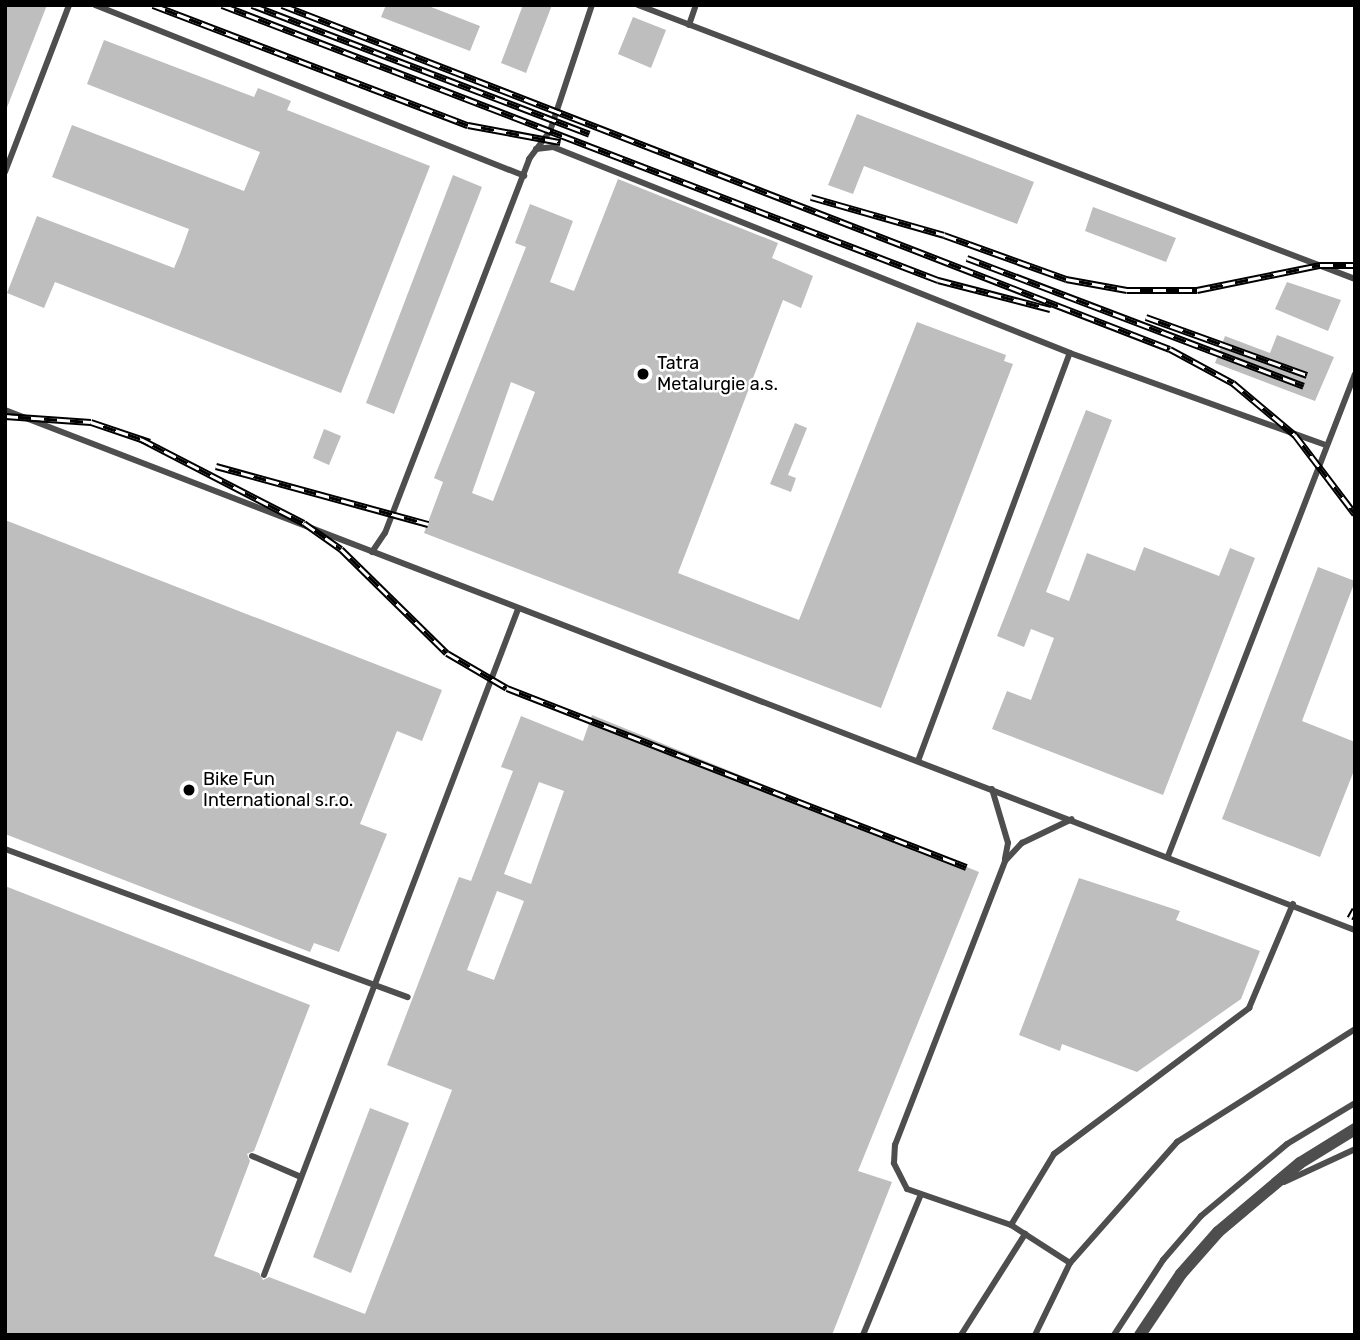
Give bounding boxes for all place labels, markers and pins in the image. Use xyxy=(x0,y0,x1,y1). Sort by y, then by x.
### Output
place label: Tatra Metalurgie a.s. xyxy=(657,353,778,396)
marker: Tatra Metalurgie a.s. xyxy=(635,366,651,382)
place label: Bike Fun International s.r.o. xyxy=(203,769,353,812)
marker: Bike Fun International s.r.o. xyxy=(181,782,197,798)

